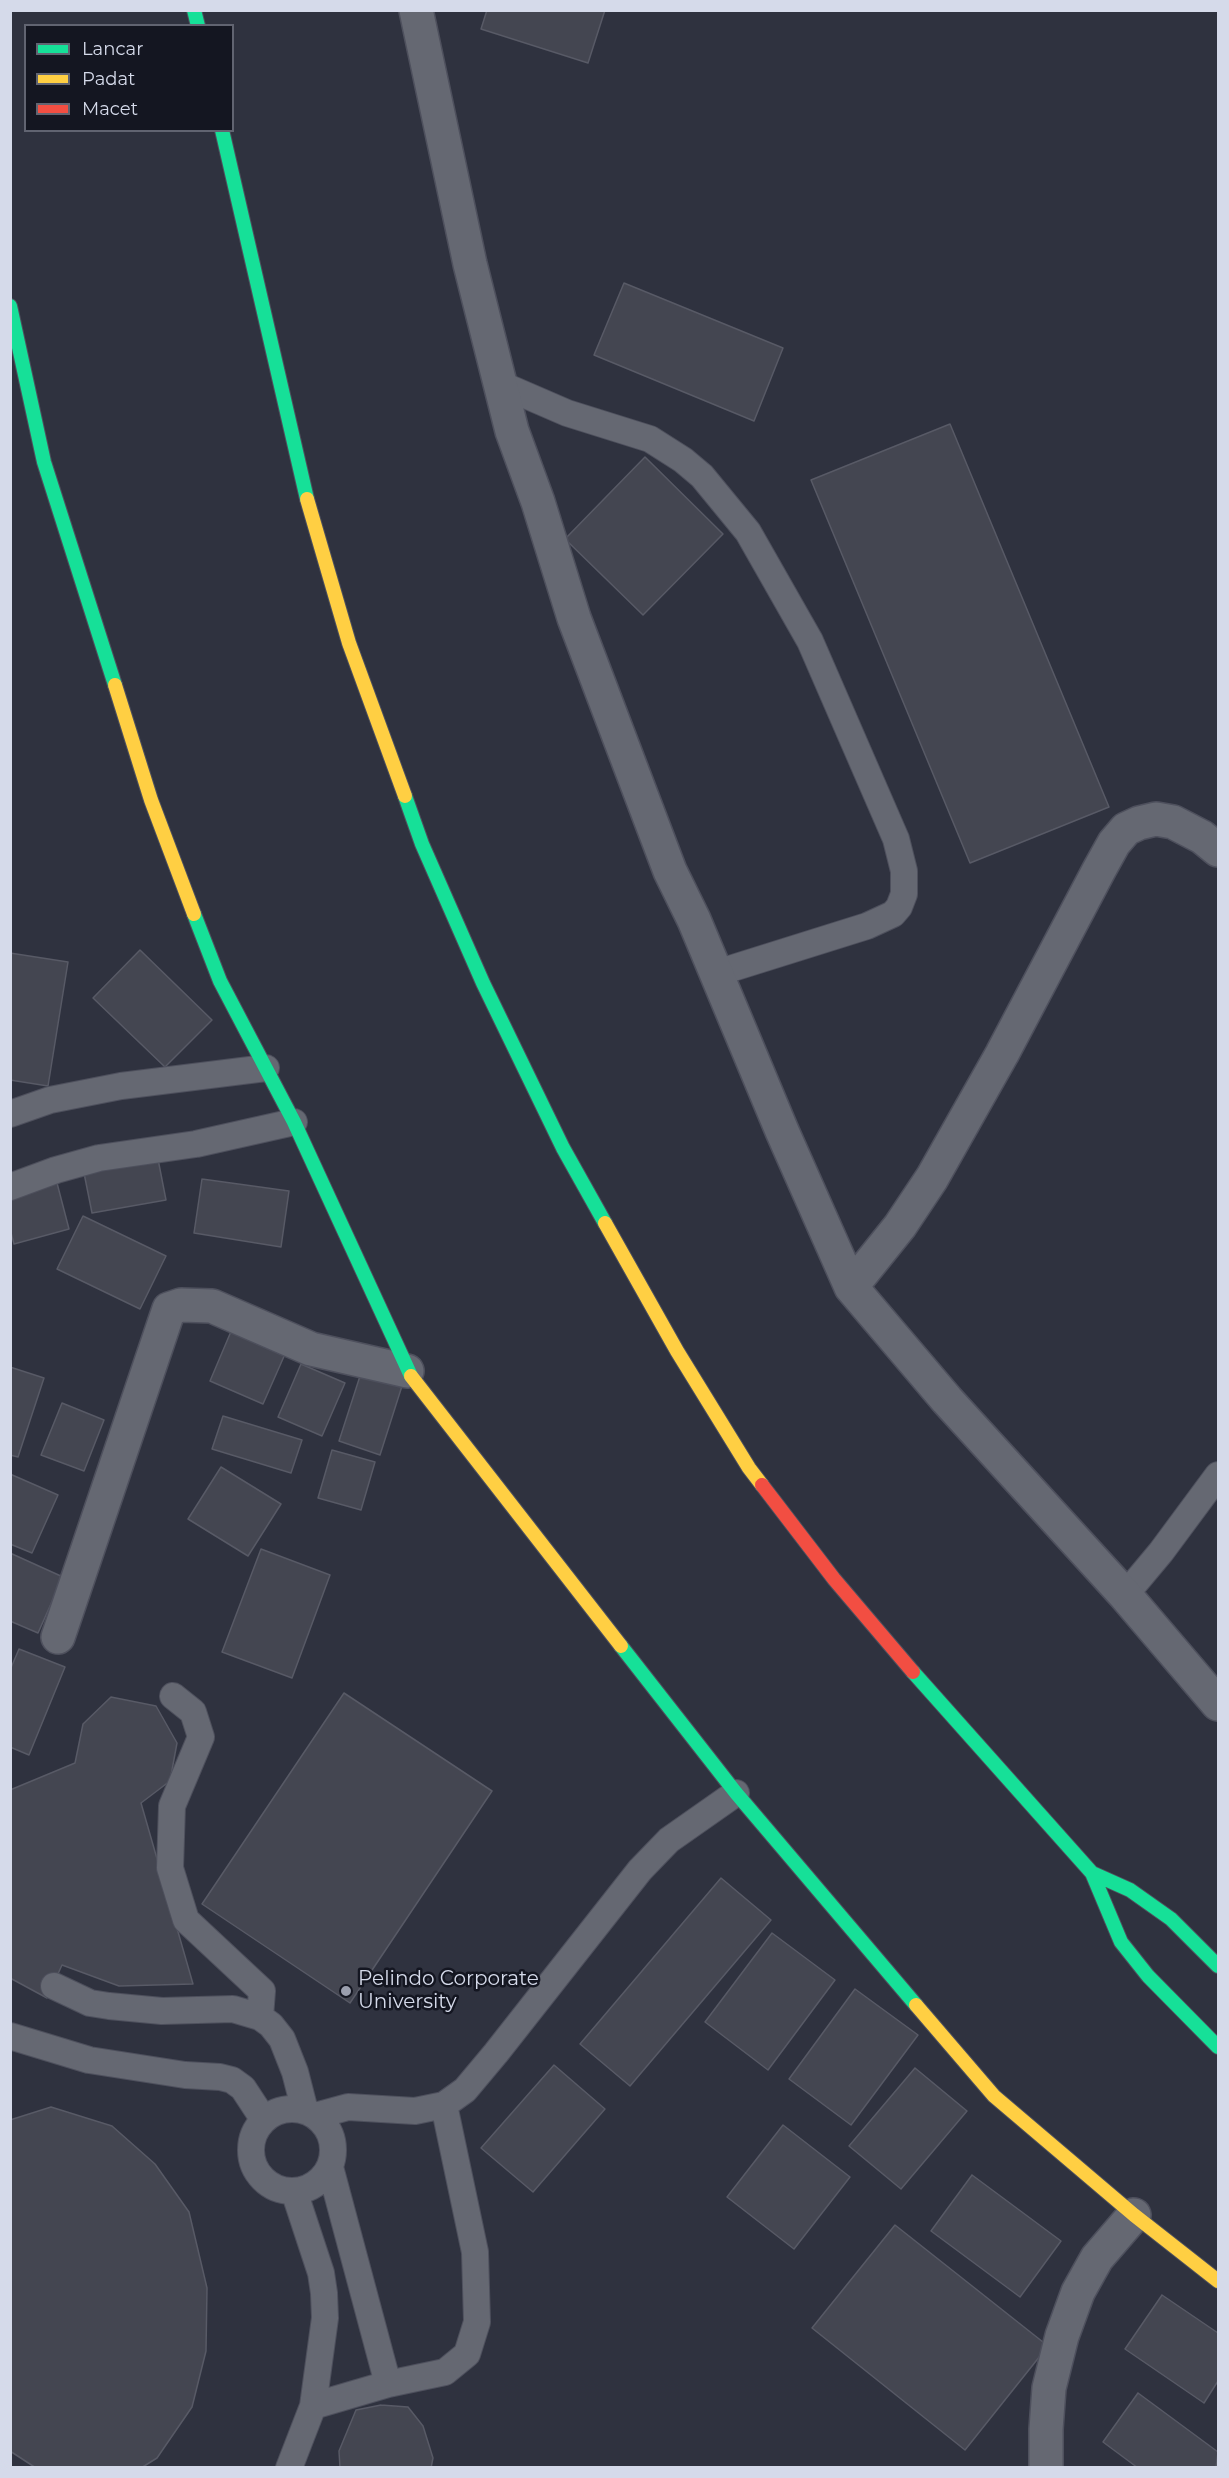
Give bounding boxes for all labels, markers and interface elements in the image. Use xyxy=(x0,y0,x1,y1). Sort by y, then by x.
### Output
legend xyxy=(24,24,234,132)
text: Lancar xyxy=(82,38,143,60)
text: Padat xyxy=(82,68,135,90)
text: Macet xyxy=(82,98,138,120)
place label: Pelindo Corporate University xyxy=(358,1967,539,2014)
marker: Pelindo Corporate University xyxy=(339,1984,353,1998)

